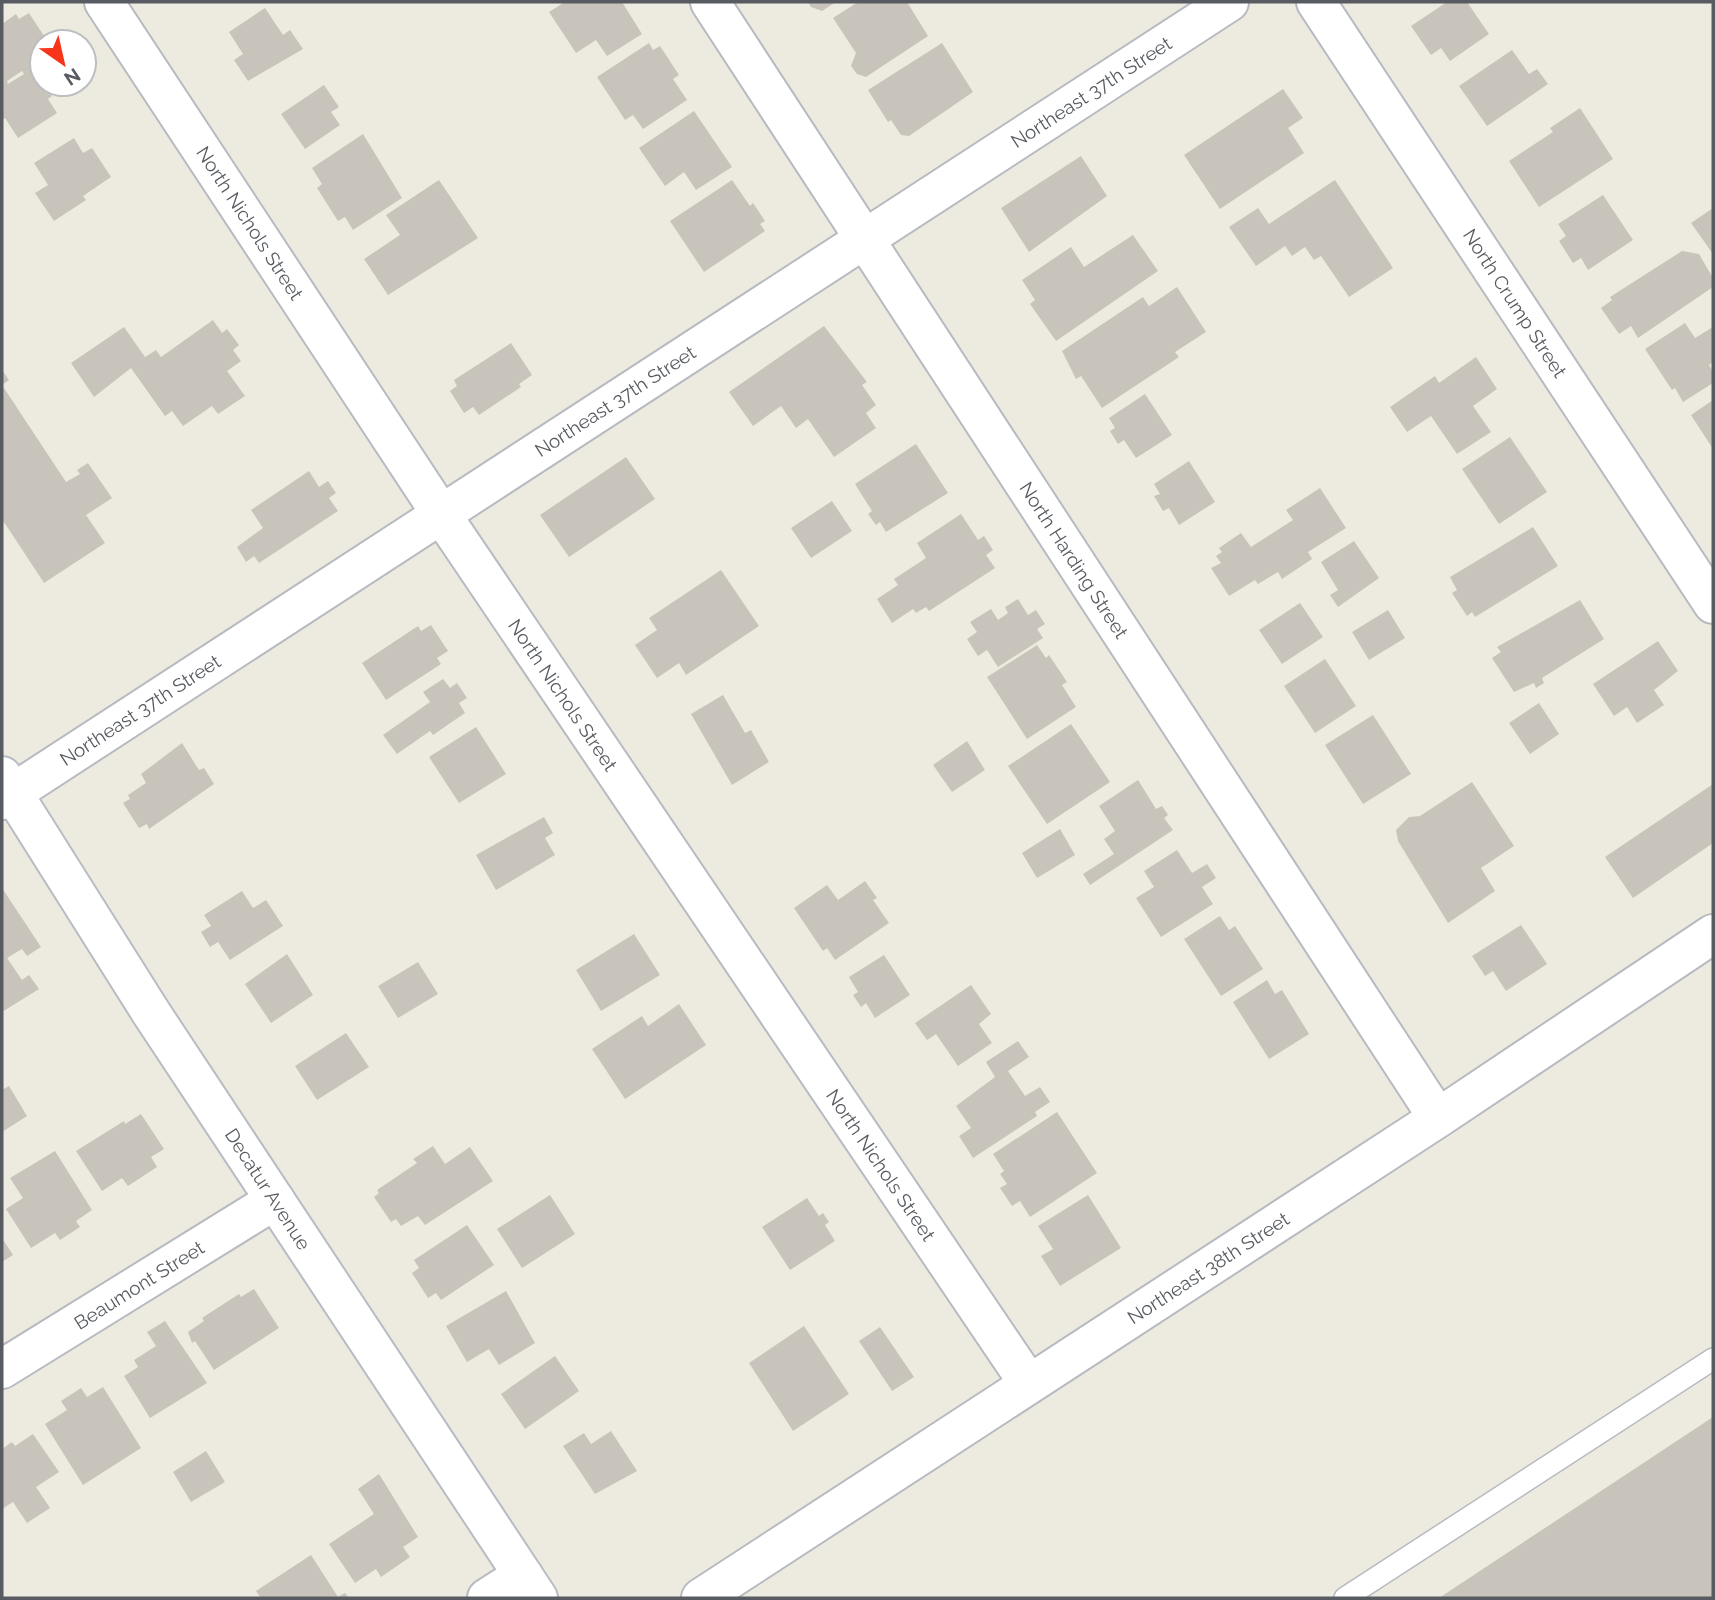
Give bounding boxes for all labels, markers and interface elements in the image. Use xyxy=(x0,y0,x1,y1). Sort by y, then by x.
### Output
north arrow xyxy=(28,28,98,98)
street label: Northeast 37th Street xyxy=(1007,32,1176,152)
text: N xyxy=(60,64,85,90)
street label: North Nichols Street xyxy=(192,142,308,304)
street label: North Crump Street xyxy=(1459,225,1572,382)
street label: Northeast 37th Street xyxy=(531,341,700,461)
street label: North Harding Street xyxy=(1015,478,1133,643)
street label: North Nichols Street xyxy=(504,615,622,776)
street label: Northeast 37th Street xyxy=(56,650,225,770)
street label: North Nichols Street xyxy=(822,1085,940,1246)
street label: Decatur Avenue xyxy=(221,1124,315,1254)
street label: Northeast 38th Street xyxy=(1123,1207,1293,1328)
street label: Beaumont Street xyxy=(70,1236,209,1334)

